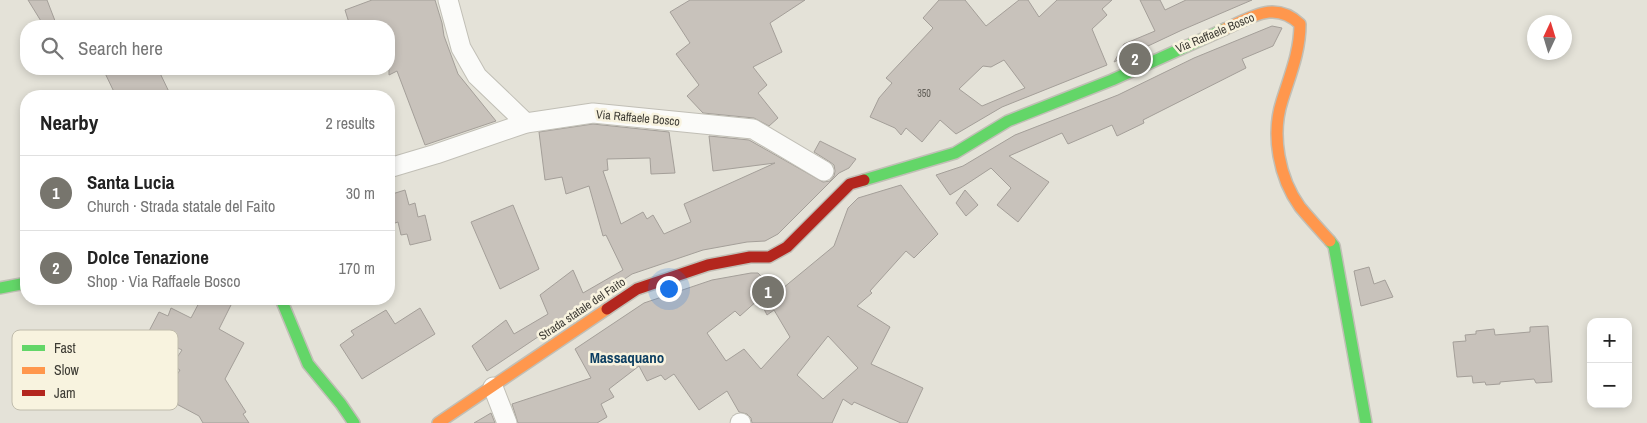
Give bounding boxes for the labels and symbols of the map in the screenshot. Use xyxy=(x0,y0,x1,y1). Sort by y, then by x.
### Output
street label: Via Raffaele Bosco xyxy=(1173,9,1257,57)
north arrow xyxy=(1527,15,1572,60)
pin: 2 xyxy=(1119,40,1151,78)
house number: 350 xyxy=(917,87,931,100)
street label: Via Raffaele Bosco xyxy=(596,106,680,130)
pin: 1 xyxy=(752,273,784,311)
street label: Strada statale del Faito xyxy=(536,274,628,344)
your location xyxy=(656,276,682,302)
legend xyxy=(12,330,178,410)
text: Fast xyxy=(54,339,76,357)
district label: Massaquano xyxy=(590,347,664,368)
text: Slow xyxy=(54,361,80,379)
text: Jam xyxy=(54,384,76,402)

